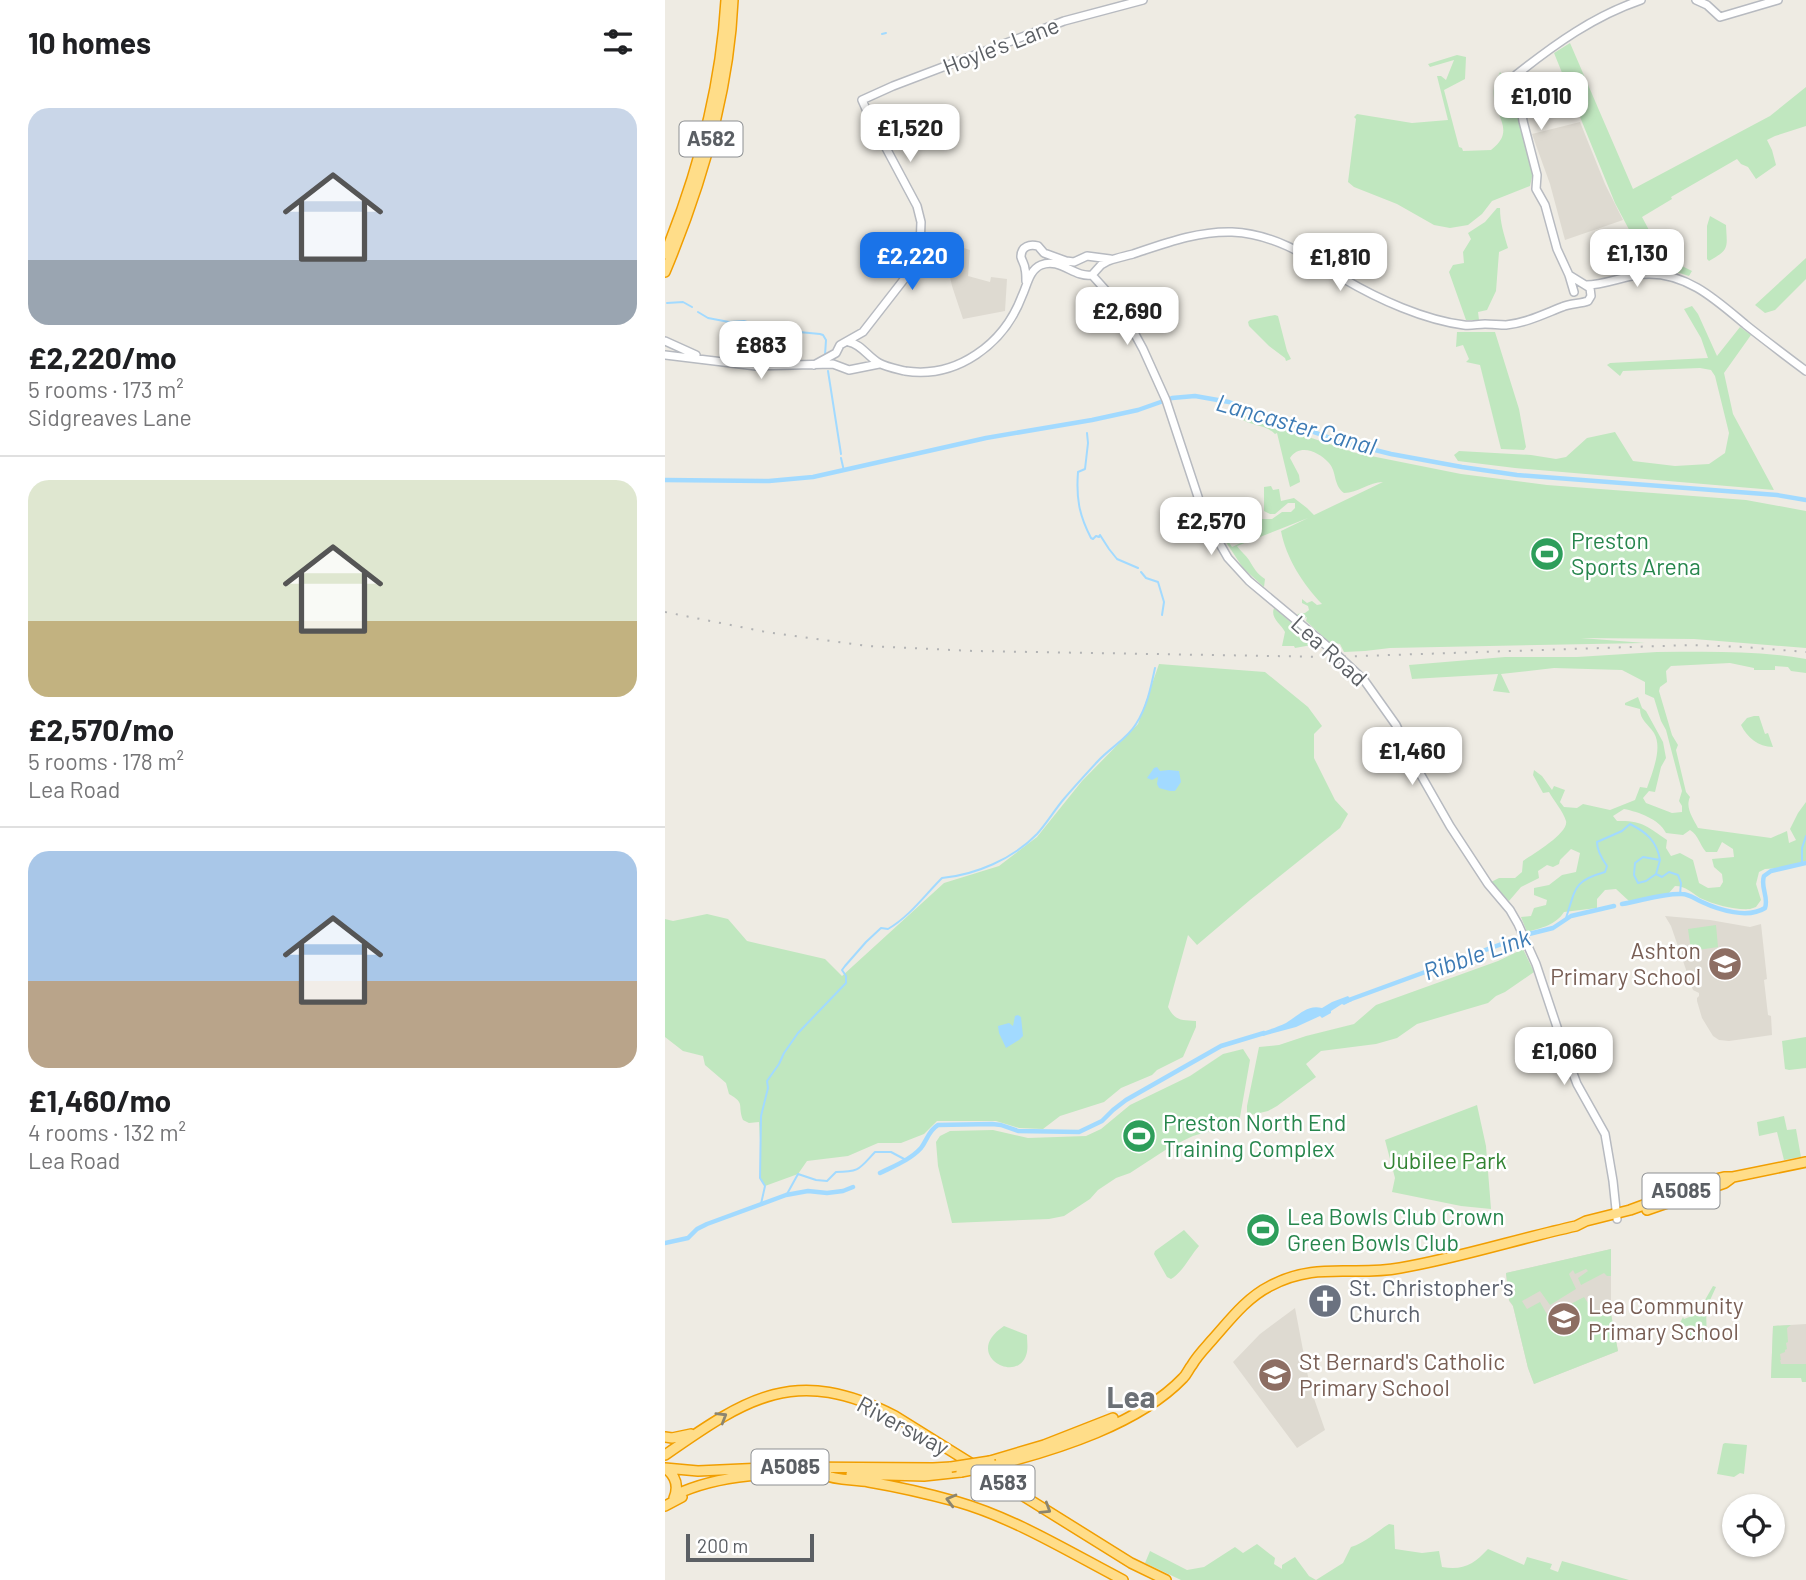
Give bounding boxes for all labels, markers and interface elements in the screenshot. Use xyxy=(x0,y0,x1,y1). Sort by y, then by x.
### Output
street label: Hoyle's Lane xyxy=(939,10,1063,80)
icon: filters xyxy=(599,23,637,61)
text: 10 homes xyxy=(28,24,151,60)
pin: £1,010 xyxy=(1484,72,1598,132)
text: £1,010 xyxy=(1510,81,1572,109)
pin: £1,520 xyxy=(853,104,967,164)
text: £1,520 xyxy=(877,113,943,141)
road number: A582 xyxy=(679,122,743,156)
icon: home xyxy=(270,154,396,280)
pin: £1,130 xyxy=(1580,230,1694,289)
pin: £2,220 xyxy=(855,232,969,292)
pin: £1,810 xyxy=(1283,233,1397,293)
text: £1,130 xyxy=(1606,238,1668,266)
text: £2,220 xyxy=(876,241,948,269)
text: £1,810 xyxy=(1309,242,1371,270)
pin: £2,690 xyxy=(1070,288,1184,347)
text: £2,690 xyxy=(1092,296,1162,324)
pin: £883 xyxy=(720,322,802,381)
text: £883 xyxy=(735,330,787,358)
text: £2,220/mo xyxy=(28,339,177,375)
text: 5 rooms · 173 m² xyxy=(28,375,184,403)
water label: Lancaster Canal xyxy=(1213,387,1380,460)
text: Sidgreaves Lane xyxy=(28,403,192,431)
pin: £2,570 xyxy=(1154,498,1268,557)
text: £2,570 xyxy=(1176,506,1246,534)
icon: home xyxy=(270,526,396,652)
place label: Preston Sports Arena xyxy=(1571,526,1701,580)
sports icon: Preston Sports Arena xyxy=(1528,535,1566,573)
street label: Lea Road xyxy=(1286,609,1373,692)
text: £2,570/mo xyxy=(28,711,174,747)
pin: £1,460 xyxy=(1355,728,1469,787)
text: £1,460 xyxy=(1378,736,1446,764)
text: 5 rooms · 178 m² xyxy=(28,747,184,775)
text: Lea Road xyxy=(28,775,120,803)
icon: home xyxy=(270,897,396,1023)
water label: Ribble Link xyxy=(1419,922,1534,985)
place label: Ashton Primary School xyxy=(1550,936,1701,990)
school or university icon: Ashton Primary School xyxy=(1706,945,1744,983)
pin: £1,060 xyxy=(1507,1028,1621,1087)
text: £1,060 xyxy=(1531,1036,1597,1064)
text: £1,460/mo xyxy=(28,1082,171,1118)
place label: Preston North End Training Complex xyxy=(1163,1108,1346,1162)
sports icon: Preston North End Training Complex xyxy=(1120,1117,1158,1155)
text: 4 rooms · 132 m² xyxy=(28,1118,186,1146)
text: Lea Road xyxy=(28,1146,120,1174)
park label: Jubilee Park xyxy=(1383,1146,1507,1174)
road number: A5085 xyxy=(1643,1174,1719,1208)
place label: Lea Bowls Club Crown Green Bowls Club xyxy=(1287,1202,1505,1256)
sports icon: Lea Bowls Club Crown Green Bowls Club xyxy=(1244,1211,1282,1249)
place label: St. Christopher's Church xyxy=(1349,1273,1514,1327)
church icon: St. Christopher's Church xyxy=(1306,1282,1344,1320)
place label: Lea Community Primary School xyxy=(1588,1291,1744,1345)
school or university icon: Lea Community Primary School xyxy=(1545,1300,1583,1338)
place label: St Bernard's Catholic Primary School xyxy=(1299,1347,1505,1401)
school or university icon: St Bernard's Catholic Primary School xyxy=(1256,1356,1294,1394)
district label: Lea xyxy=(1106,1378,1156,1414)
street label: Riversway xyxy=(853,1389,955,1461)
one-way arrow xyxy=(714,1412,727,1425)
road number: A5085 xyxy=(751,1450,829,1484)
road number: A583 xyxy=(971,1466,1035,1500)
one-way arrow xyxy=(945,1494,957,1508)
map controls xyxy=(1722,1494,1785,1557)
button: locate xyxy=(1722,1494,1785,1557)
one-way arrow xyxy=(1038,1501,1051,1514)
scale bar xyxy=(686,1531,814,1563)
text: 200 m xyxy=(697,1534,748,1557)

